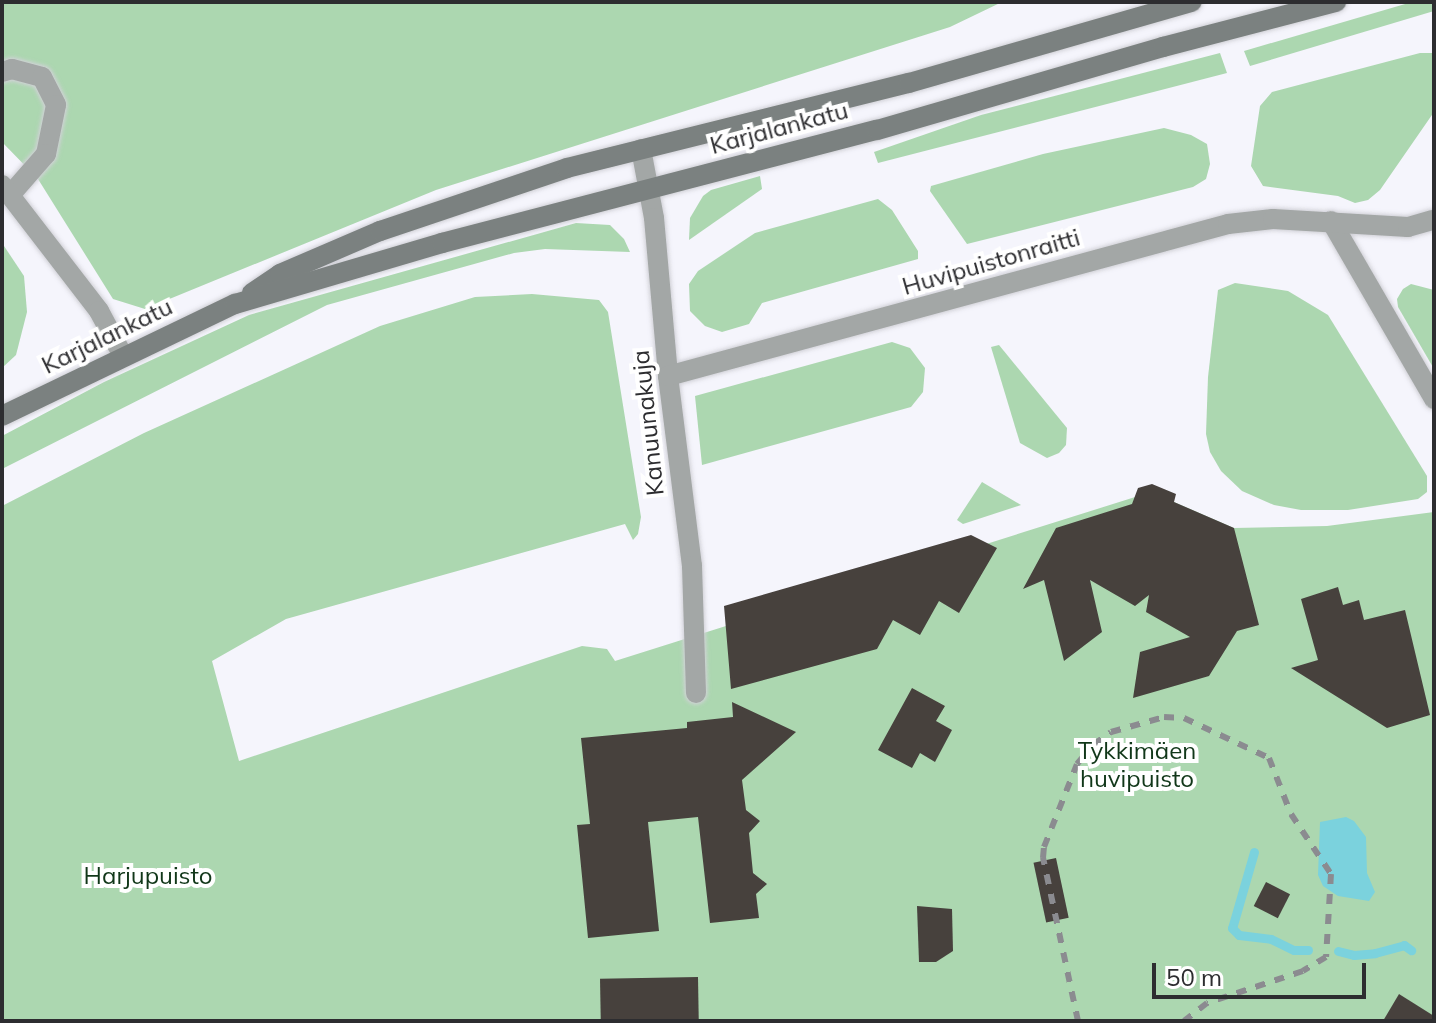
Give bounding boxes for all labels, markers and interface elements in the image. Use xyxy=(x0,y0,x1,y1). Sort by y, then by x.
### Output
street label: Karjalankatu xyxy=(707,96,851,160)
street label: Huvipuistonraitti xyxy=(899,223,1083,301)
street label: Karjalankatu xyxy=(37,292,177,380)
street label: Kanuunakuja xyxy=(626,349,670,497)
park label: Tykkimäen huvipuisto xyxy=(1078,737,1196,793)
park label: Harjupuisto xyxy=(84,862,212,890)
scale bar xyxy=(1156,947,1370,997)
text: 50 m xyxy=(1166,962,1222,992)

